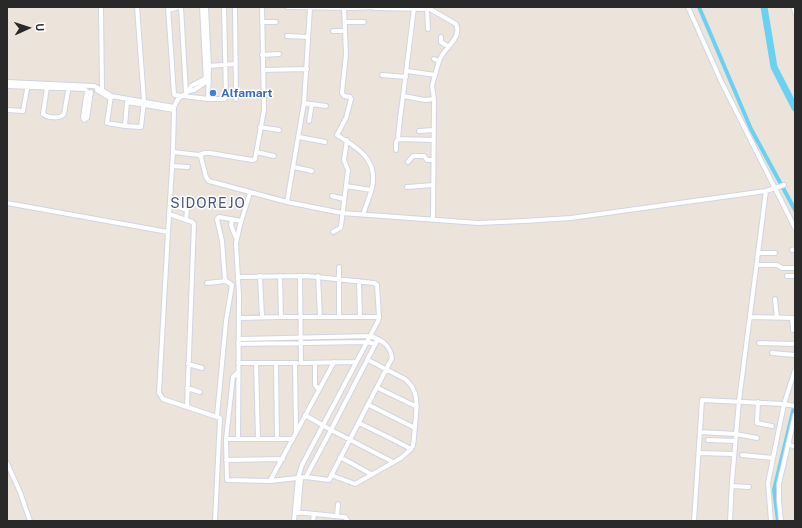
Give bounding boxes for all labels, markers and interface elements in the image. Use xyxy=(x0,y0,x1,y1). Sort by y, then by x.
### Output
north arrow xyxy=(8,8,48,48)
text: U xyxy=(34,23,46,32)
place label: Alfamart xyxy=(221,86,273,100)
marker: Alfamart xyxy=(208,88,218,98)
district label: SIDOREJO xyxy=(170,196,246,212)

